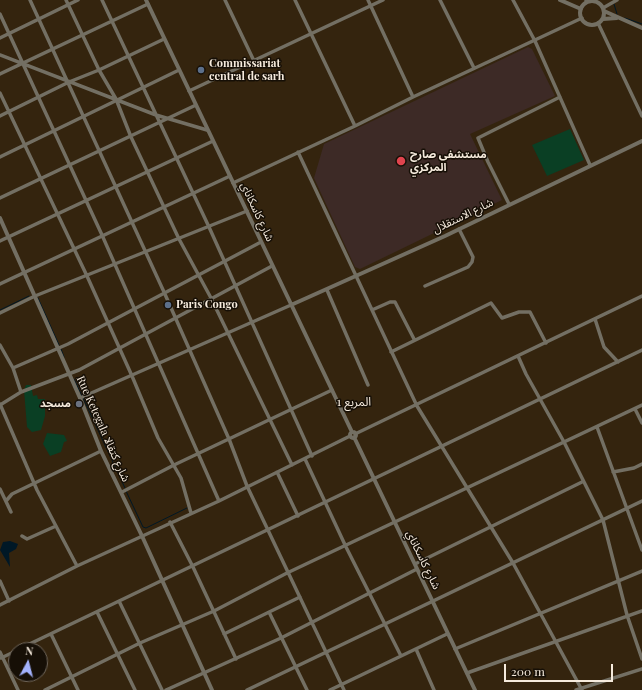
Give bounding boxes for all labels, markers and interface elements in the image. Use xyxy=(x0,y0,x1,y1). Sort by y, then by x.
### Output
place label: Commissariat central de sarh xyxy=(209,57,284,83)
marker: Commissariat central de sarh xyxy=(196,65,206,75)
place label: مستشفى صارح المركزي xyxy=(410,148,487,174)
marker: مستشفى صارح المركزي xyxy=(395,155,407,167)
street label: شارع كاسكاناي xyxy=(238,180,276,244)
street label: شارع الاستقلال xyxy=(431,196,495,236)
place label: Paris Congo xyxy=(176,298,238,312)
marker: Paris Congo xyxy=(163,300,173,310)
street label: Rue Ketegala شارع كتقالا xyxy=(74,374,132,484)
district label: المربع 1 xyxy=(337,395,371,409)
place label: مسجد xyxy=(40,397,71,411)
marker: مسجد xyxy=(74,399,84,409)
street label: شارع كاسكاناي xyxy=(403,528,443,592)
north arrow xyxy=(8,642,48,682)
text: N xyxy=(25,643,34,659)
scale bar xyxy=(506,656,615,682)
text: 200 m xyxy=(511,663,545,679)

